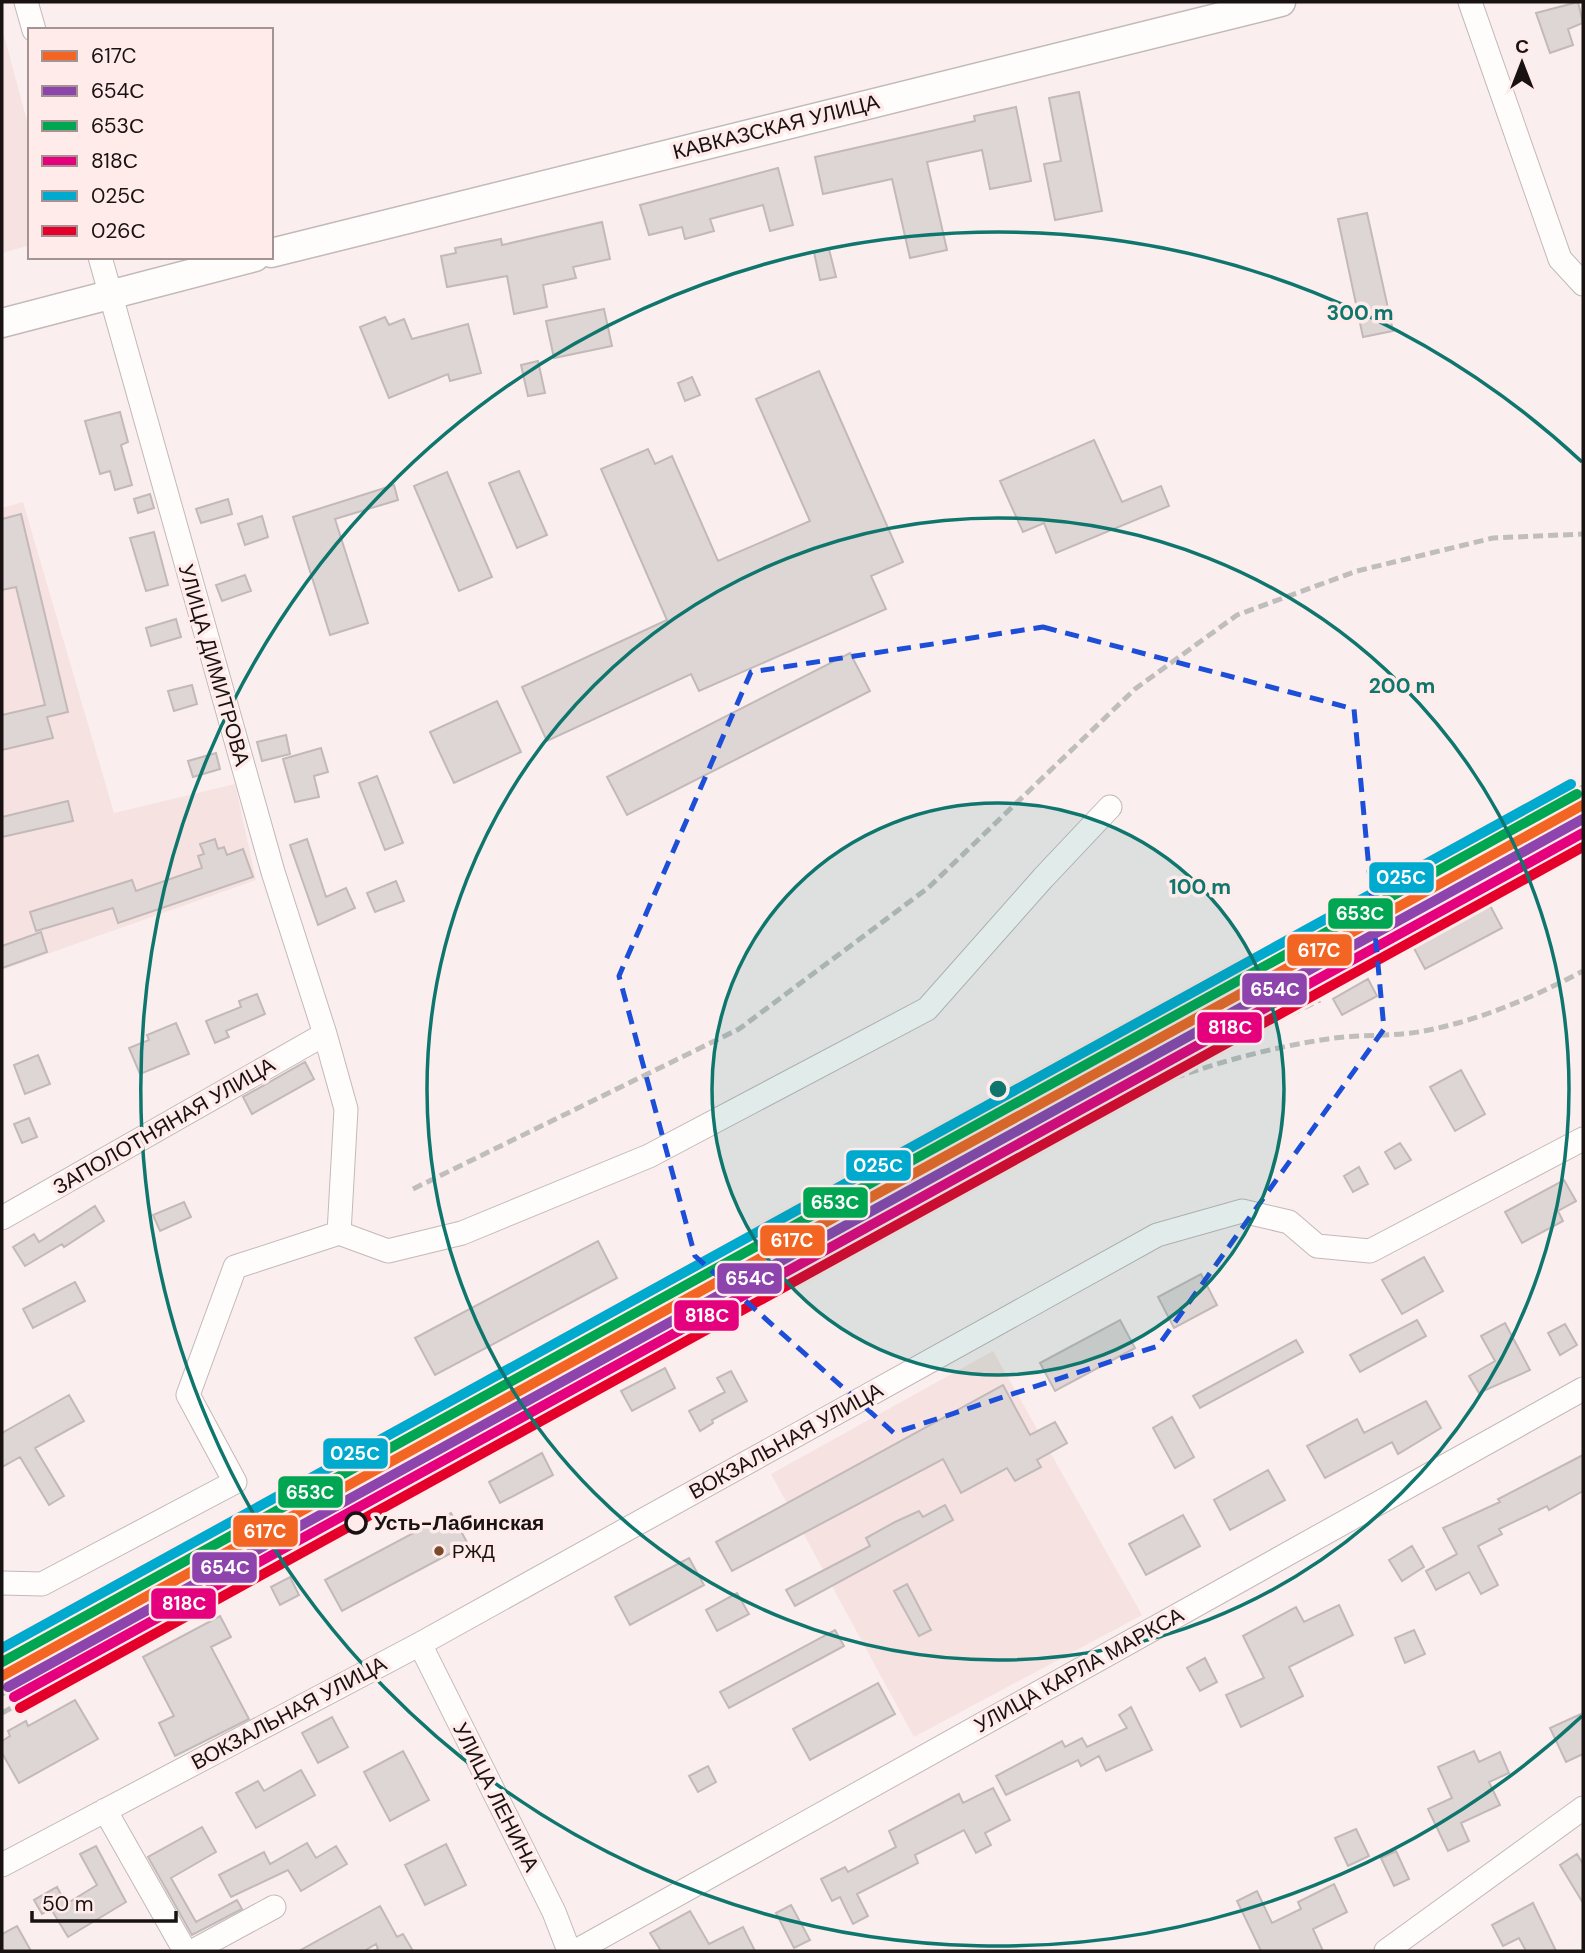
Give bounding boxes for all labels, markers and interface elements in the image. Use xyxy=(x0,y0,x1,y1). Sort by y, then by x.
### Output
legend xyxy=(28,28,273,259)
north arrow xyxy=(1487,28,1557,98)
text: С xyxy=(1515,34,1529,59)
text: 617C xyxy=(91,42,136,70)
text: 654С xyxy=(91,77,145,105)
street label: КАВКАЗСКАЯ УЛИЦА xyxy=(670,88,882,166)
text: 653С xyxy=(91,112,144,140)
text: 818С xyxy=(91,147,138,175)
text: 025С xyxy=(91,182,145,210)
text: 026С xyxy=(91,217,146,245)
text: 300 m xyxy=(1327,299,1393,327)
street label: УЛИЦА ДИМИТРОВА xyxy=(172,561,256,769)
text: 200 m xyxy=(1369,672,1435,700)
line badge: 025С xyxy=(1368,861,1435,894)
text: 025С xyxy=(1376,865,1426,890)
text: 100 m xyxy=(1169,873,1231,901)
line badge: 653С xyxy=(1327,897,1394,930)
text: 653С xyxy=(1336,901,1385,926)
line badge: 617C xyxy=(1286,933,1353,967)
text: 617C xyxy=(1298,938,1340,963)
line badge: 654С xyxy=(1241,972,1308,1006)
text: 654С xyxy=(1250,977,1300,1002)
line badge: 818С xyxy=(1196,1011,1263,1044)
text: 818С xyxy=(1208,1015,1252,1040)
street label: ЗАПОЛОТНЯНАЯ УЛИЦА xyxy=(48,1051,280,1201)
centre of rings xyxy=(986,1077,1010,1101)
line badge: 025С xyxy=(845,1149,912,1182)
text: 025С xyxy=(853,1153,903,1178)
line badge: 653С xyxy=(802,1186,869,1219)
text: 653С xyxy=(811,1190,860,1215)
line badge: 617C xyxy=(759,1224,826,1257)
text: 617C xyxy=(771,1228,813,1253)
line badge: 654С xyxy=(716,1262,783,1295)
text: 654С xyxy=(725,1266,775,1291)
line badge: 818С xyxy=(673,1299,740,1332)
text: 818С xyxy=(685,1303,729,1328)
street label: ВОКЗАЛЬНАЯ УЛИЦА xyxy=(684,1376,888,1506)
line badge: 025С xyxy=(322,1437,389,1470)
text: 025С xyxy=(330,1441,380,1466)
line badge: 653С xyxy=(277,1475,344,1509)
text: 653С xyxy=(286,1480,335,1505)
place label: Усть-Лабинская xyxy=(374,1509,544,1537)
marker: Усть-Лабинская xyxy=(345,1512,367,1534)
line badge: 617C xyxy=(232,1514,299,1548)
text: 617C xyxy=(244,1519,286,1544)
place label: РЖД xyxy=(452,1539,495,1564)
marker: РЖД xyxy=(432,1544,446,1558)
line badge: 654С xyxy=(191,1551,258,1584)
text: 654С xyxy=(200,1555,250,1580)
line badge: 818С xyxy=(150,1587,217,1620)
text: 818С xyxy=(162,1591,206,1616)
street label: УЛИЦА КАРЛА МАРКСА xyxy=(969,1601,1189,1739)
street label: ВОКЗАЛЬНАЯ УЛИЦА xyxy=(186,1650,392,1776)
street label: УЛИЦА ЛЕНИНА xyxy=(446,1718,546,1876)
scale bar xyxy=(32,1880,175,1924)
text: 50 m xyxy=(42,1890,93,1918)

